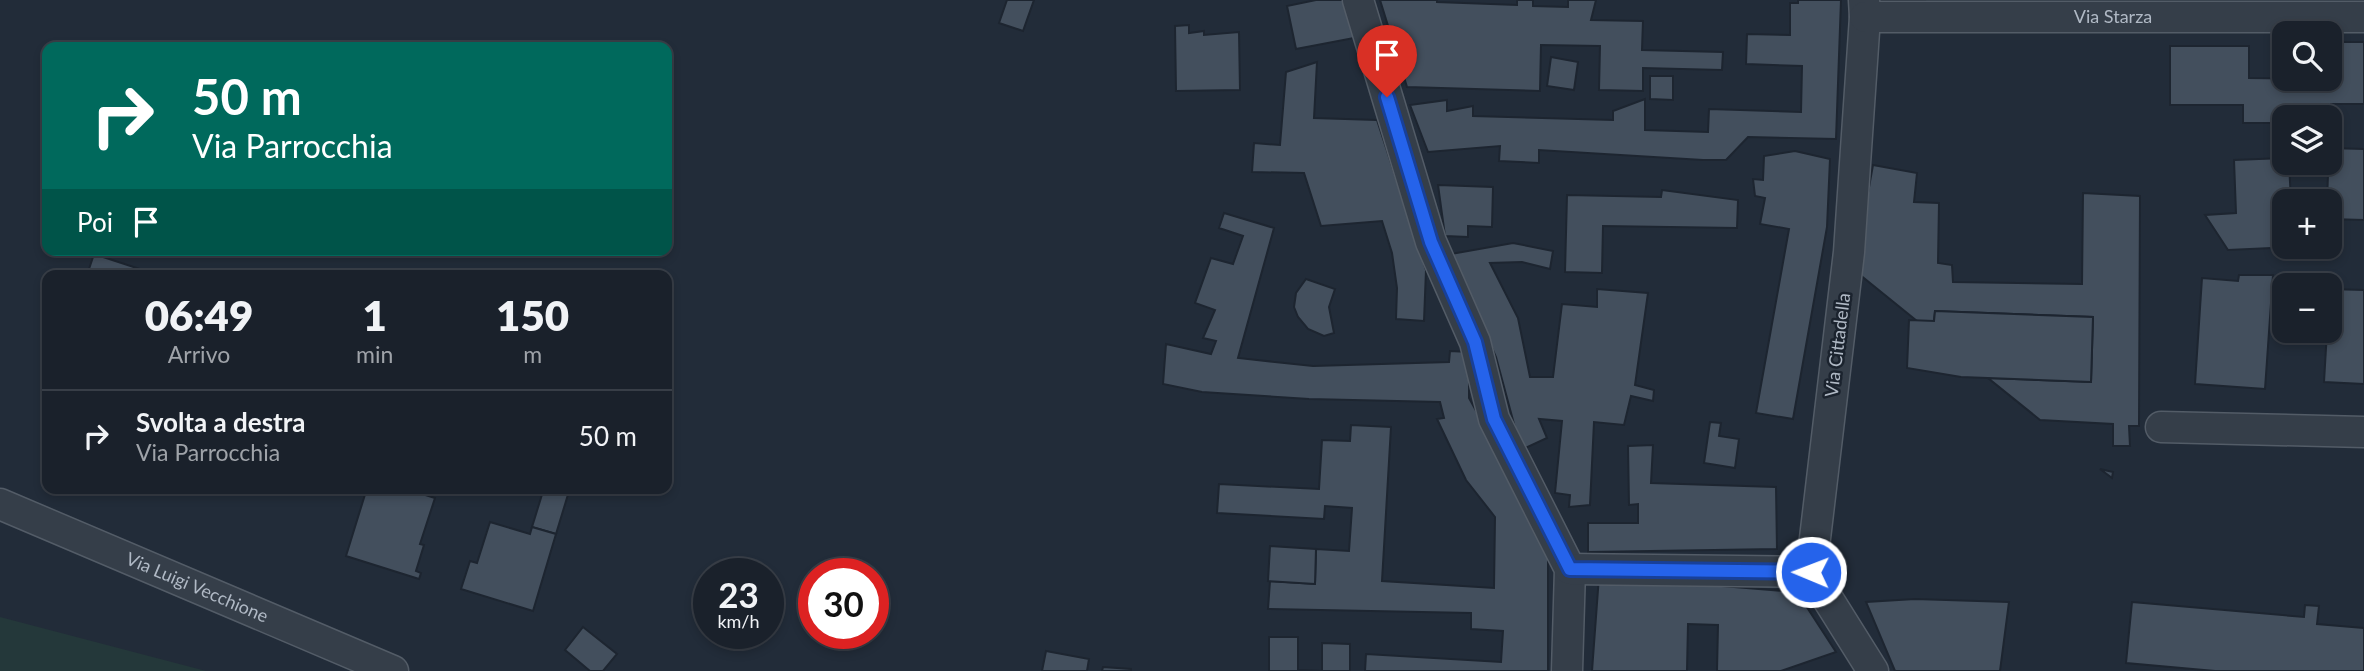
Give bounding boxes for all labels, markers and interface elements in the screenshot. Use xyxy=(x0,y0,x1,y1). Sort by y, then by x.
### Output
street label: Via Starza xyxy=(2074,5,2152,27)
map controls xyxy=(2272,21,2342,343)
button: search xyxy=(2272,21,2342,91)
pin xyxy=(1357,25,1417,97)
icon: arrive xyxy=(1368,36,1406,74)
text: 50 m xyxy=(192,67,302,125)
icon: right xyxy=(77,70,168,161)
button: layers xyxy=(2272,105,2342,175)
text: Via Parrocchia xyxy=(192,126,393,165)
button: + xyxy=(2272,189,2342,259)
icon: arrive xyxy=(127,203,165,241)
text: Poi xyxy=(77,206,113,238)
button: − xyxy=(2272,273,2342,343)
text: 06:49 xyxy=(145,290,253,340)
text: 1 xyxy=(363,290,387,340)
text: 150 xyxy=(496,290,569,340)
street label: Via Cittadella xyxy=(1820,292,1854,398)
text: Arrivo xyxy=(168,340,230,368)
text: min xyxy=(356,340,393,368)
text: m xyxy=(523,340,542,368)
text: Svolta a destra xyxy=(136,406,306,438)
icon: right xyxy=(77,417,115,455)
text: 50 m xyxy=(579,420,637,452)
text: Via Parrocchia xyxy=(136,438,280,466)
position arrow xyxy=(1774,535,1848,609)
street label: Via Luigi Vecchione xyxy=(123,547,272,627)
speed limit sign: 30 xyxy=(798,558,889,649)
text: 23 xyxy=(718,573,759,615)
text: km/h xyxy=(717,610,760,632)

